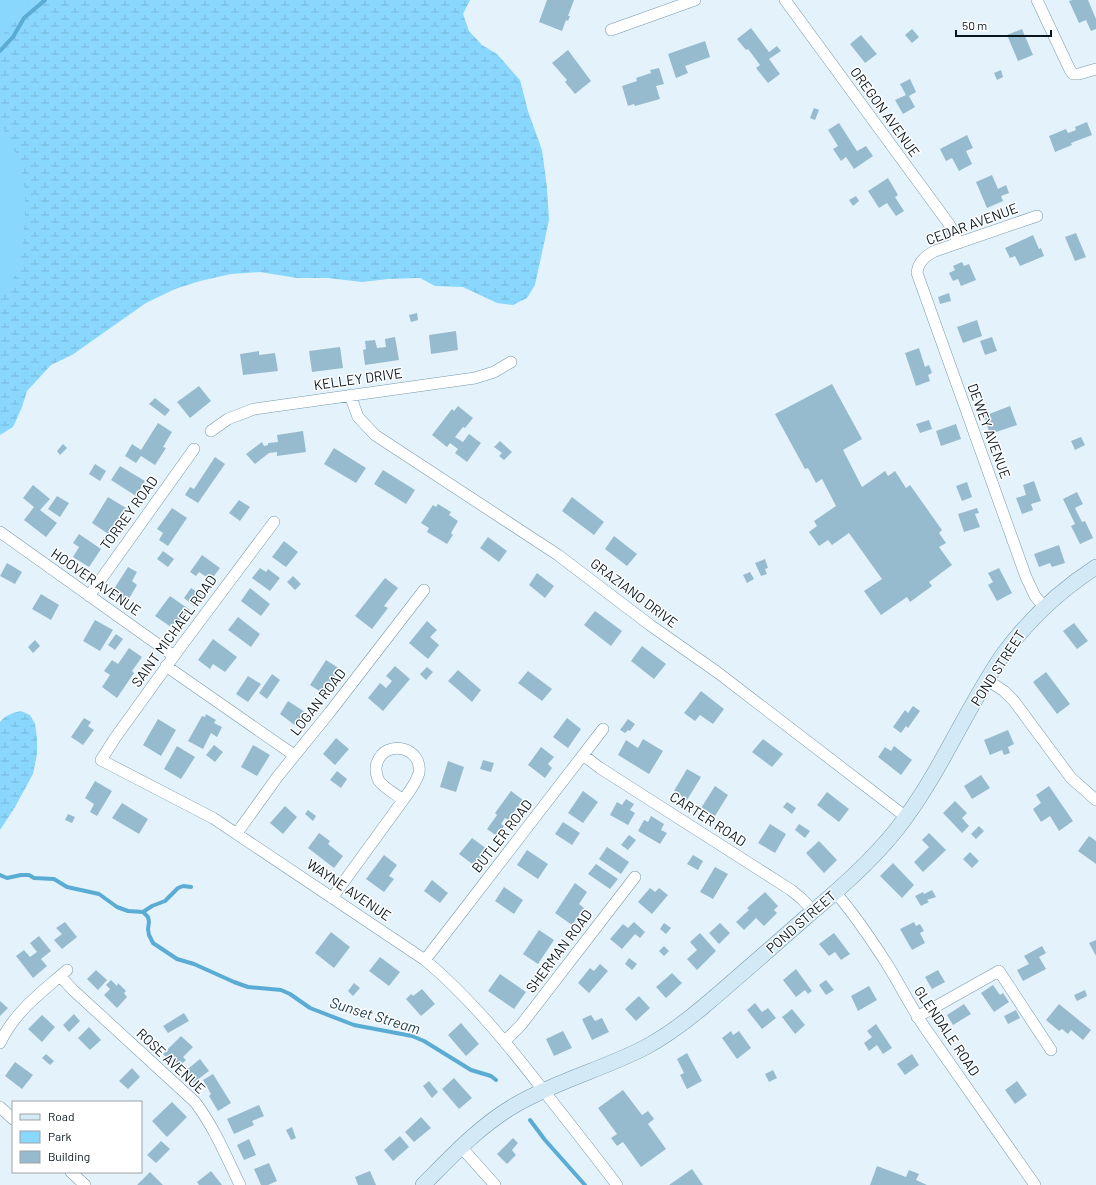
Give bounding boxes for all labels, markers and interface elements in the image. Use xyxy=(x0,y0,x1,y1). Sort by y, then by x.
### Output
scale bar xyxy=(956,12,1051,38)
text: 50 m xyxy=(962,18,987,32)
street label: OREGON AVENUE xyxy=(847,64,924,160)
street label: CEDAR AVENUE xyxy=(924,199,1020,248)
street label: KELLEY DRIVE xyxy=(312,364,403,393)
street label: DEWEY AVENUE xyxy=(964,381,1015,481)
street label: TORREY ROAD xyxy=(96,473,161,553)
street label: HOOVER AVENUE xyxy=(48,544,144,619)
street label: GRAZIANO DRIVE xyxy=(587,554,681,631)
street label: SAINT MICHAEL ROAD xyxy=(127,571,220,690)
street label: POND STREET xyxy=(967,627,1028,709)
street label: LOGAN ROAD xyxy=(286,665,349,739)
street label: CARTER ROAD xyxy=(667,788,750,850)
street label: BUTLER ROAD xyxy=(468,796,535,876)
street label: WAYNE AVENUE xyxy=(304,855,395,924)
street label: POND STREET xyxy=(762,887,839,957)
street label: SHERMAN ROAD xyxy=(522,906,595,996)
street label: GLENDALE ROAD xyxy=(911,983,984,1079)
water label: Sunset Stream xyxy=(328,993,423,1037)
street label: ROSE AVENUE xyxy=(133,1024,209,1097)
legend xyxy=(12,1101,142,1173)
text: Road xyxy=(48,1109,75,1123)
text: Park xyxy=(48,1129,72,1143)
text: Building xyxy=(48,1149,90,1163)

